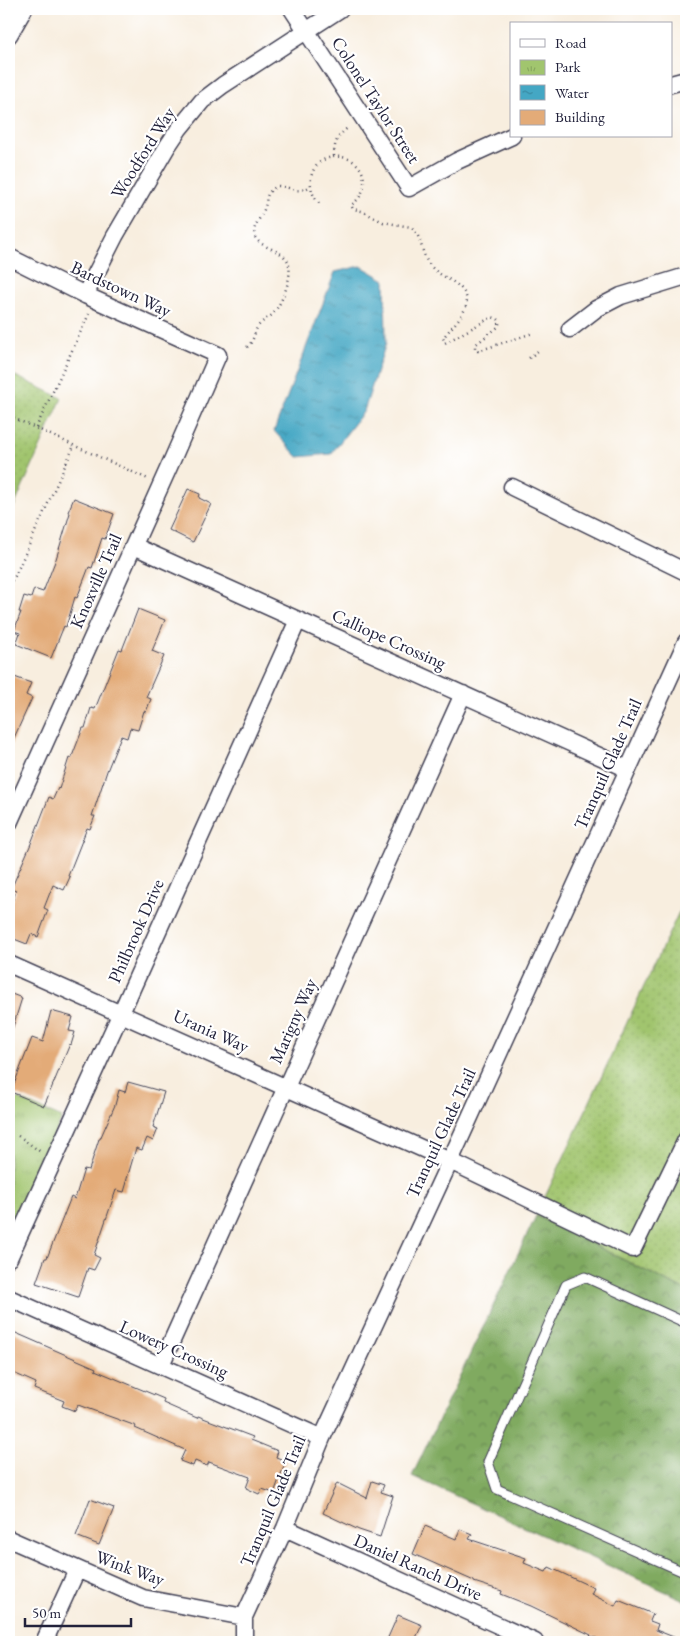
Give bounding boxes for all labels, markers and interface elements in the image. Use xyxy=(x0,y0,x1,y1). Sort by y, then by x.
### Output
legend xyxy=(510,22,672,138)
street label: Colonel Taylor Street xyxy=(327,32,426,168)
text: Road xyxy=(555,33,587,52)
text: Park xyxy=(555,57,582,76)
text: Water xyxy=(555,83,589,102)
street label: Woodford Way xyxy=(105,102,180,203)
text: Building xyxy=(555,107,605,126)
street label: Bardstown Way xyxy=(67,255,175,322)
street label: Knoxville Trail xyxy=(64,530,127,632)
street label: Calliope Crossing xyxy=(328,603,450,674)
street label: Tranquil Glade Trail xyxy=(568,695,647,833)
street label: Philbrook Drive xyxy=(102,875,169,986)
street label: Marigny Way xyxy=(264,974,322,1067)
street label: Urania Way xyxy=(170,1004,253,1058)
street label: Tranquil Glade Trail xyxy=(400,1064,481,1201)
street label: Lowery Crossing xyxy=(116,1314,232,1383)
street label: Tranquil Glade Trail xyxy=(234,1432,311,1570)
street label: Daniel Ranch Drive xyxy=(351,1528,486,1605)
street label: Wink Way xyxy=(93,1544,168,1591)
scale bar xyxy=(25,1596,131,1628)
text: 50 m xyxy=(32,1603,61,1622)

